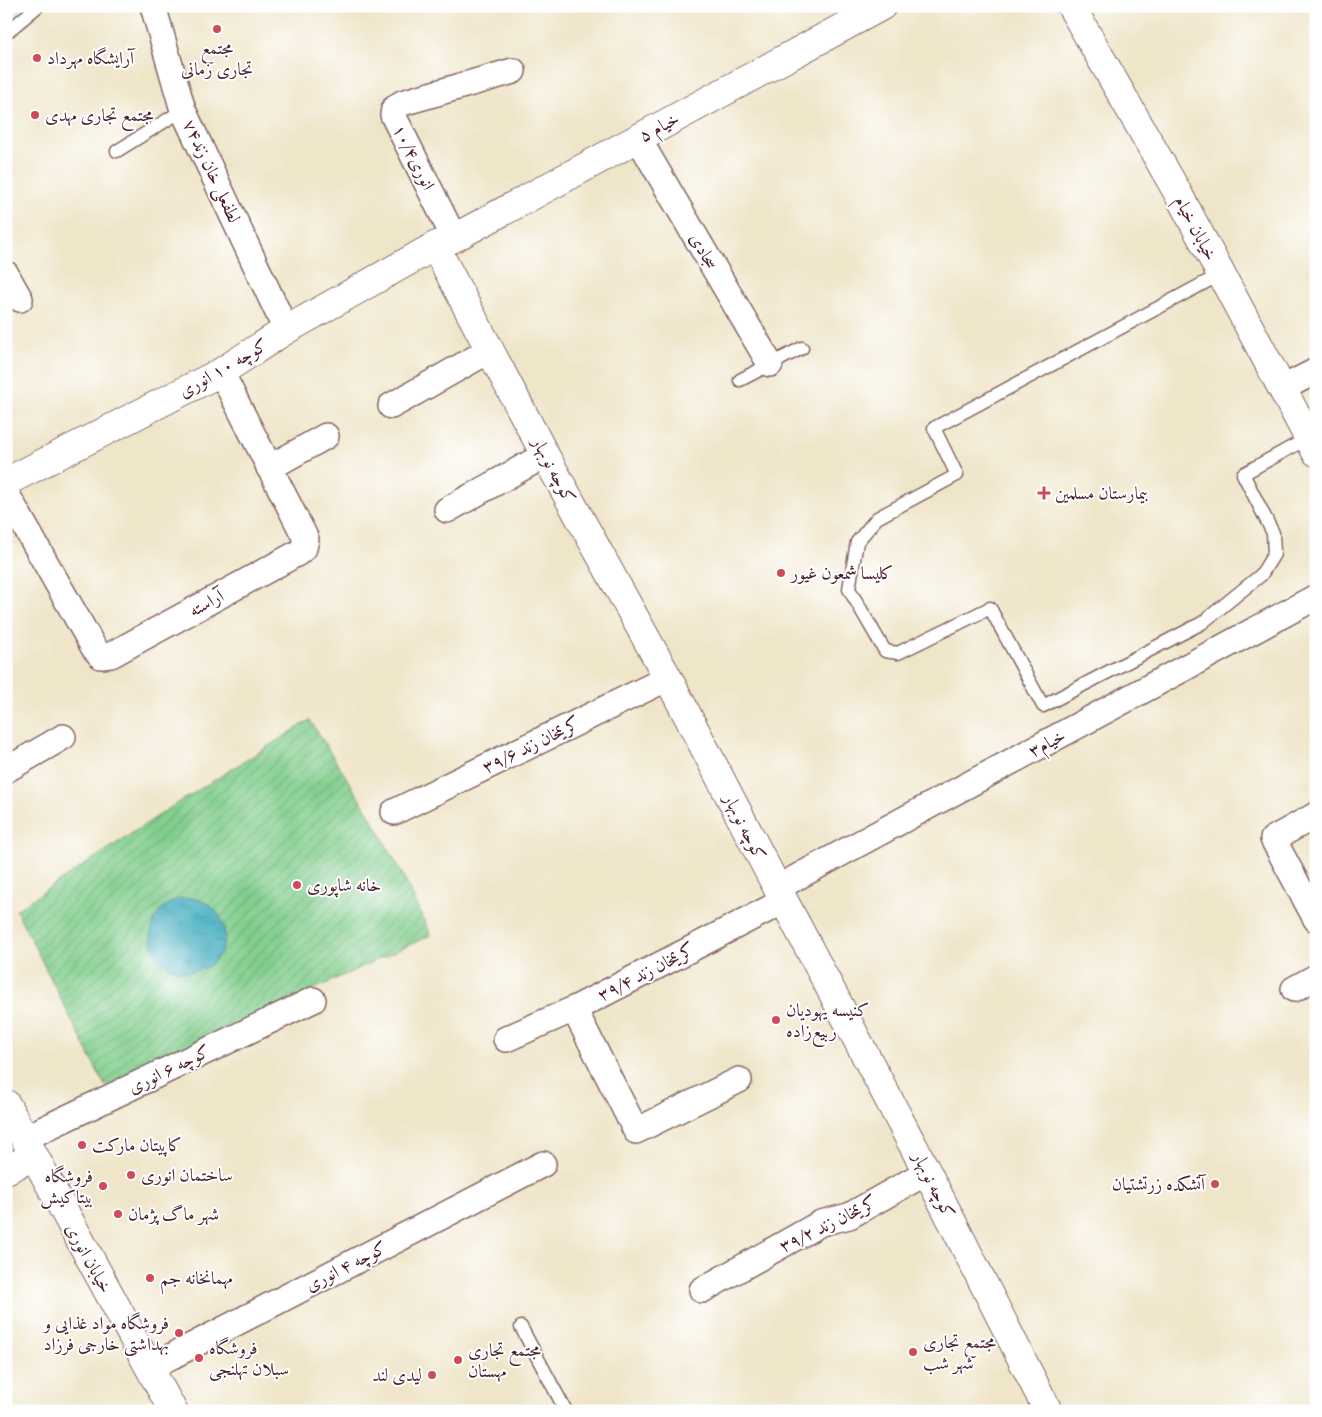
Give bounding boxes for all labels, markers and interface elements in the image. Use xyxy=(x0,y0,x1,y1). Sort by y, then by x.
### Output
marker: مجتمع تجاری زمانی xyxy=(211,23,223,35)
place label: مجتمع تجاری زمانی xyxy=(181,37,253,80)
place label: آرایشگاه مهرداد xyxy=(47,46,136,70)
marker: آرایشگاه مهرداد xyxy=(31,52,43,64)
place label: مجتمع تجاری مهدی xyxy=(45,104,154,131)
street label: ۵ خیام xyxy=(635,107,685,151)
marker: مجتمع تجاری مهدی xyxy=(29,109,41,121)
street label: لطفعلی خان زند۷۴ xyxy=(177,116,246,227)
street label: انوری۱۰/۴ xyxy=(388,120,440,194)
street label: خیابان خیام xyxy=(1165,192,1222,267)
street label: سجادی xyxy=(685,229,723,273)
street label: کوچه ۱۰ انوری xyxy=(175,334,272,404)
street label: کوچه نوبهار xyxy=(525,431,581,508)
place label: بیمارستان مسلمین xyxy=(1055,482,1148,504)
marker: بیمارستان مسلمین xyxy=(1037,486,1051,500)
place label: کلیسا شمعون غیور xyxy=(789,562,894,584)
marker: کلیسا شمعون غیور xyxy=(775,567,787,579)
street label: آراسته xyxy=(185,584,229,621)
street label: کریمخان زند ۳۹/۶ xyxy=(479,712,583,778)
street label: خیام۳ xyxy=(1025,724,1072,766)
street label: کوچه نوبهار xyxy=(716,788,771,865)
place label: خانه شاپوری xyxy=(307,874,381,898)
marker: خانه شاپوری xyxy=(291,879,303,891)
street label: کریمخان زند ۳۹/۴ xyxy=(594,938,698,1006)
place label: کنیسه یهودیان ربیع‌زاده xyxy=(786,999,869,1047)
marker: کنیسه یهودیان ربیع‌زاده xyxy=(770,1014,782,1026)
street label: کوچه ۶ انوری xyxy=(124,1040,215,1100)
place label: کاپیتان مارکت xyxy=(92,1134,182,1157)
marker: کاپیتان مارکت xyxy=(76,1139,88,1151)
street label: کوچه نوبهار xyxy=(905,1146,960,1223)
place label: فروشگاه بیتاکیش xyxy=(40,1164,93,1209)
place label: ساختمان انوری xyxy=(141,1164,233,1186)
marker: ساختمان انوری xyxy=(125,1169,137,1181)
place label: آتشکده زرتشتیان xyxy=(1112,1173,1207,1195)
marker: آتشکده زرتشتیان xyxy=(1209,1178,1221,1190)
marker: فروشگاه بیتاکیش xyxy=(97,1180,109,1192)
street label: کریمخان زند ۳۹/۲ xyxy=(776,1191,880,1257)
place label: شهر ماگ پژمان xyxy=(128,1203,219,1226)
marker: شهر ماگ پژمان xyxy=(112,1208,124,1220)
street label: خیابان انوری xyxy=(61,1219,117,1297)
street label: کوچه ۴ انوری xyxy=(302,1236,391,1298)
place label: مهمانخانه جم xyxy=(160,1267,233,1295)
marker: مهمانخانه جم xyxy=(144,1272,156,1284)
place label: فروشگاه مواد غذایی و بهداشتی خارجی فرزاد xyxy=(42,1311,169,1357)
marker: فروشگاه مواد غذایی و بهداشتی خارجی فرزاد xyxy=(173,1327,185,1339)
place label: مجتمع تجاری شهر شب xyxy=(923,1331,996,1375)
place label: فروشگاه سبلان تهلنجی xyxy=(209,1336,289,1381)
place label: مجتمع تجاری مهستان xyxy=(468,1339,541,1383)
marker: مجتمع تجاری شهر شب xyxy=(907,1346,919,1358)
marker: فروشگاه سبلان تهلنجی xyxy=(193,1352,205,1364)
marker: مجتمع تجاری مهستان xyxy=(452,1354,464,1366)
place label: لیدی لند xyxy=(372,1364,422,1386)
marker: لیدی لند xyxy=(426,1369,438,1381)

